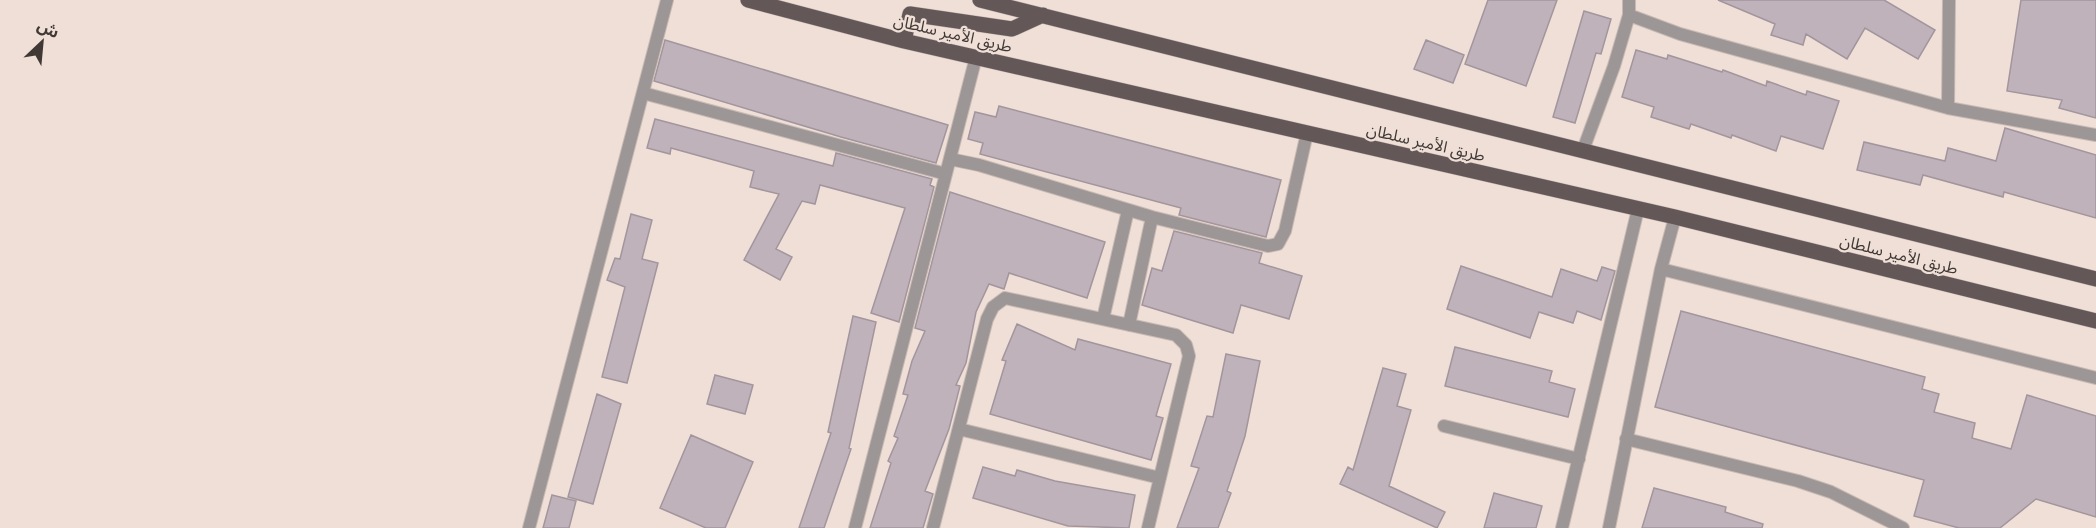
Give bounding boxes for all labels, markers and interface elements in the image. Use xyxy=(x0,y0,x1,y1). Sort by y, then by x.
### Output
street label: طريق الأمير سلطان xyxy=(892,9,1015,57)
north arrow xyxy=(12,12,72,72)
text: ش xyxy=(34,14,63,43)
street label: طريق الأمير سلطان xyxy=(1365,118,1488,166)
street label: طريق الأمير سلطان xyxy=(1838,229,1960,279)

